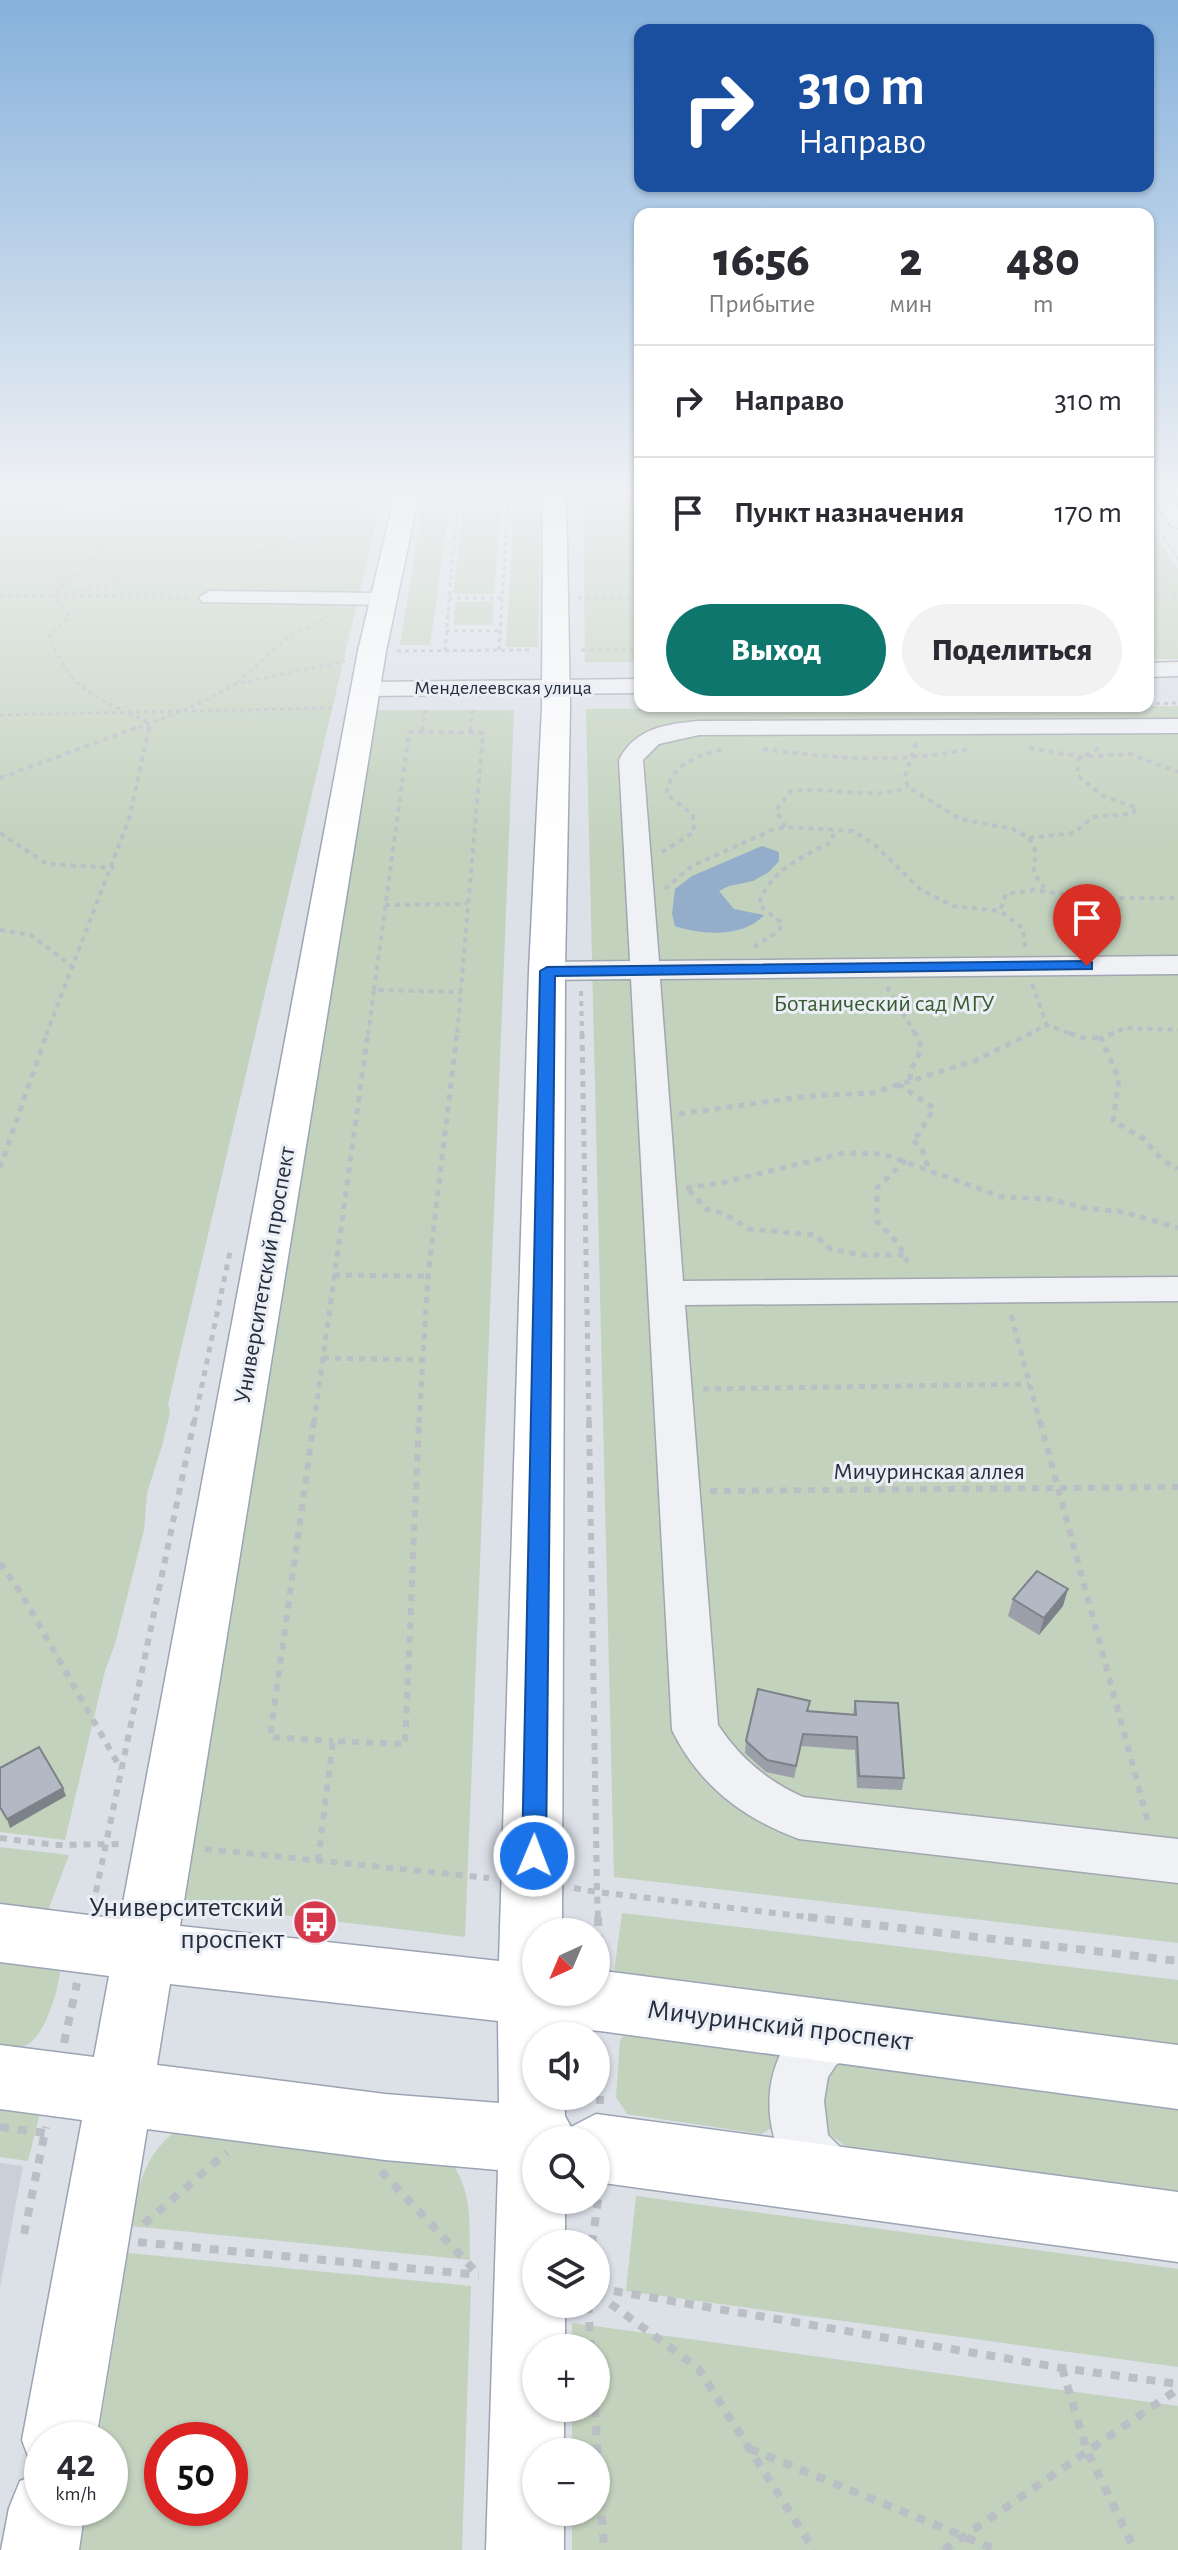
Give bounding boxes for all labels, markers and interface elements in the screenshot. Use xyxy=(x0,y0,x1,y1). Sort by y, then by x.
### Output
icon: right xyxy=(666,56,770,160)
text: 310 m xyxy=(798,59,925,115)
text: Направо xyxy=(798,124,926,160)
text: 16:56 xyxy=(713,237,810,285)
text: 2 xyxy=(899,237,922,285)
text: 480 xyxy=(1006,237,1080,285)
text: Прибытие xyxy=(708,291,815,317)
text: мин xyxy=(889,291,932,317)
text: m xyxy=(1033,291,1054,317)
icon: right xyxy=(666,379,710,423)
text: Направо xyxy=(734,386,844,416)
text: 310 m xyxy=(1055,386,1122,416)
icon: arrive xyxy=(666,491,710,535)
text: Пункт назначения xyxy=(734,498,965,528)
text: 170 m xyxy=(1054,498,1122,528)
button: Выход xyxy=(666,604,886,696)
button: Поделиться xyxy=(902,604,1122,696)
street label: Менделеевская улица xyxy=(414,678,592,698)
pin xyxy=(1053,884,1121,966)
icon: arrive xyxy=(1065,896,1109,940)
park label: Ботанический сад МГУ xyxy=(773,992,995,1016)
street label: Университетский проспект xyxy=(231,1145,299,1405)
street label: Мичуринская аллея xyxy=(833,1460,1025,1484)
position arrow xyxy=(492,1814,576,1898)
place label: Университетский проспект xyxy=(89,1894,285,1954)
bus stop icon: Университетский проспект xyxy=(291,1898,339,1946)
north arrow xyxy=(522,1918,610,2006)
map controls xyxy=(522,1918,610,2526)
street label: Мичуринский проспект xyxy=(645,1996,915,2056)
button: sound xyxy=(522,2022,610,2110)
button: search xyxy=(522,2126,610,2214)
button: layers xyxy=(522,2230,610,2318)
button: + xyxy=(522,2334,610,2422)
speed limit sign: 50 xyxy=(144,2422,248,2526)
button: − xyxy=(522,2438,610,2526)
text: 42 xyxy=(57,2444,95,2484)
text: km/h xyxy=(55,2484,97,2504)

